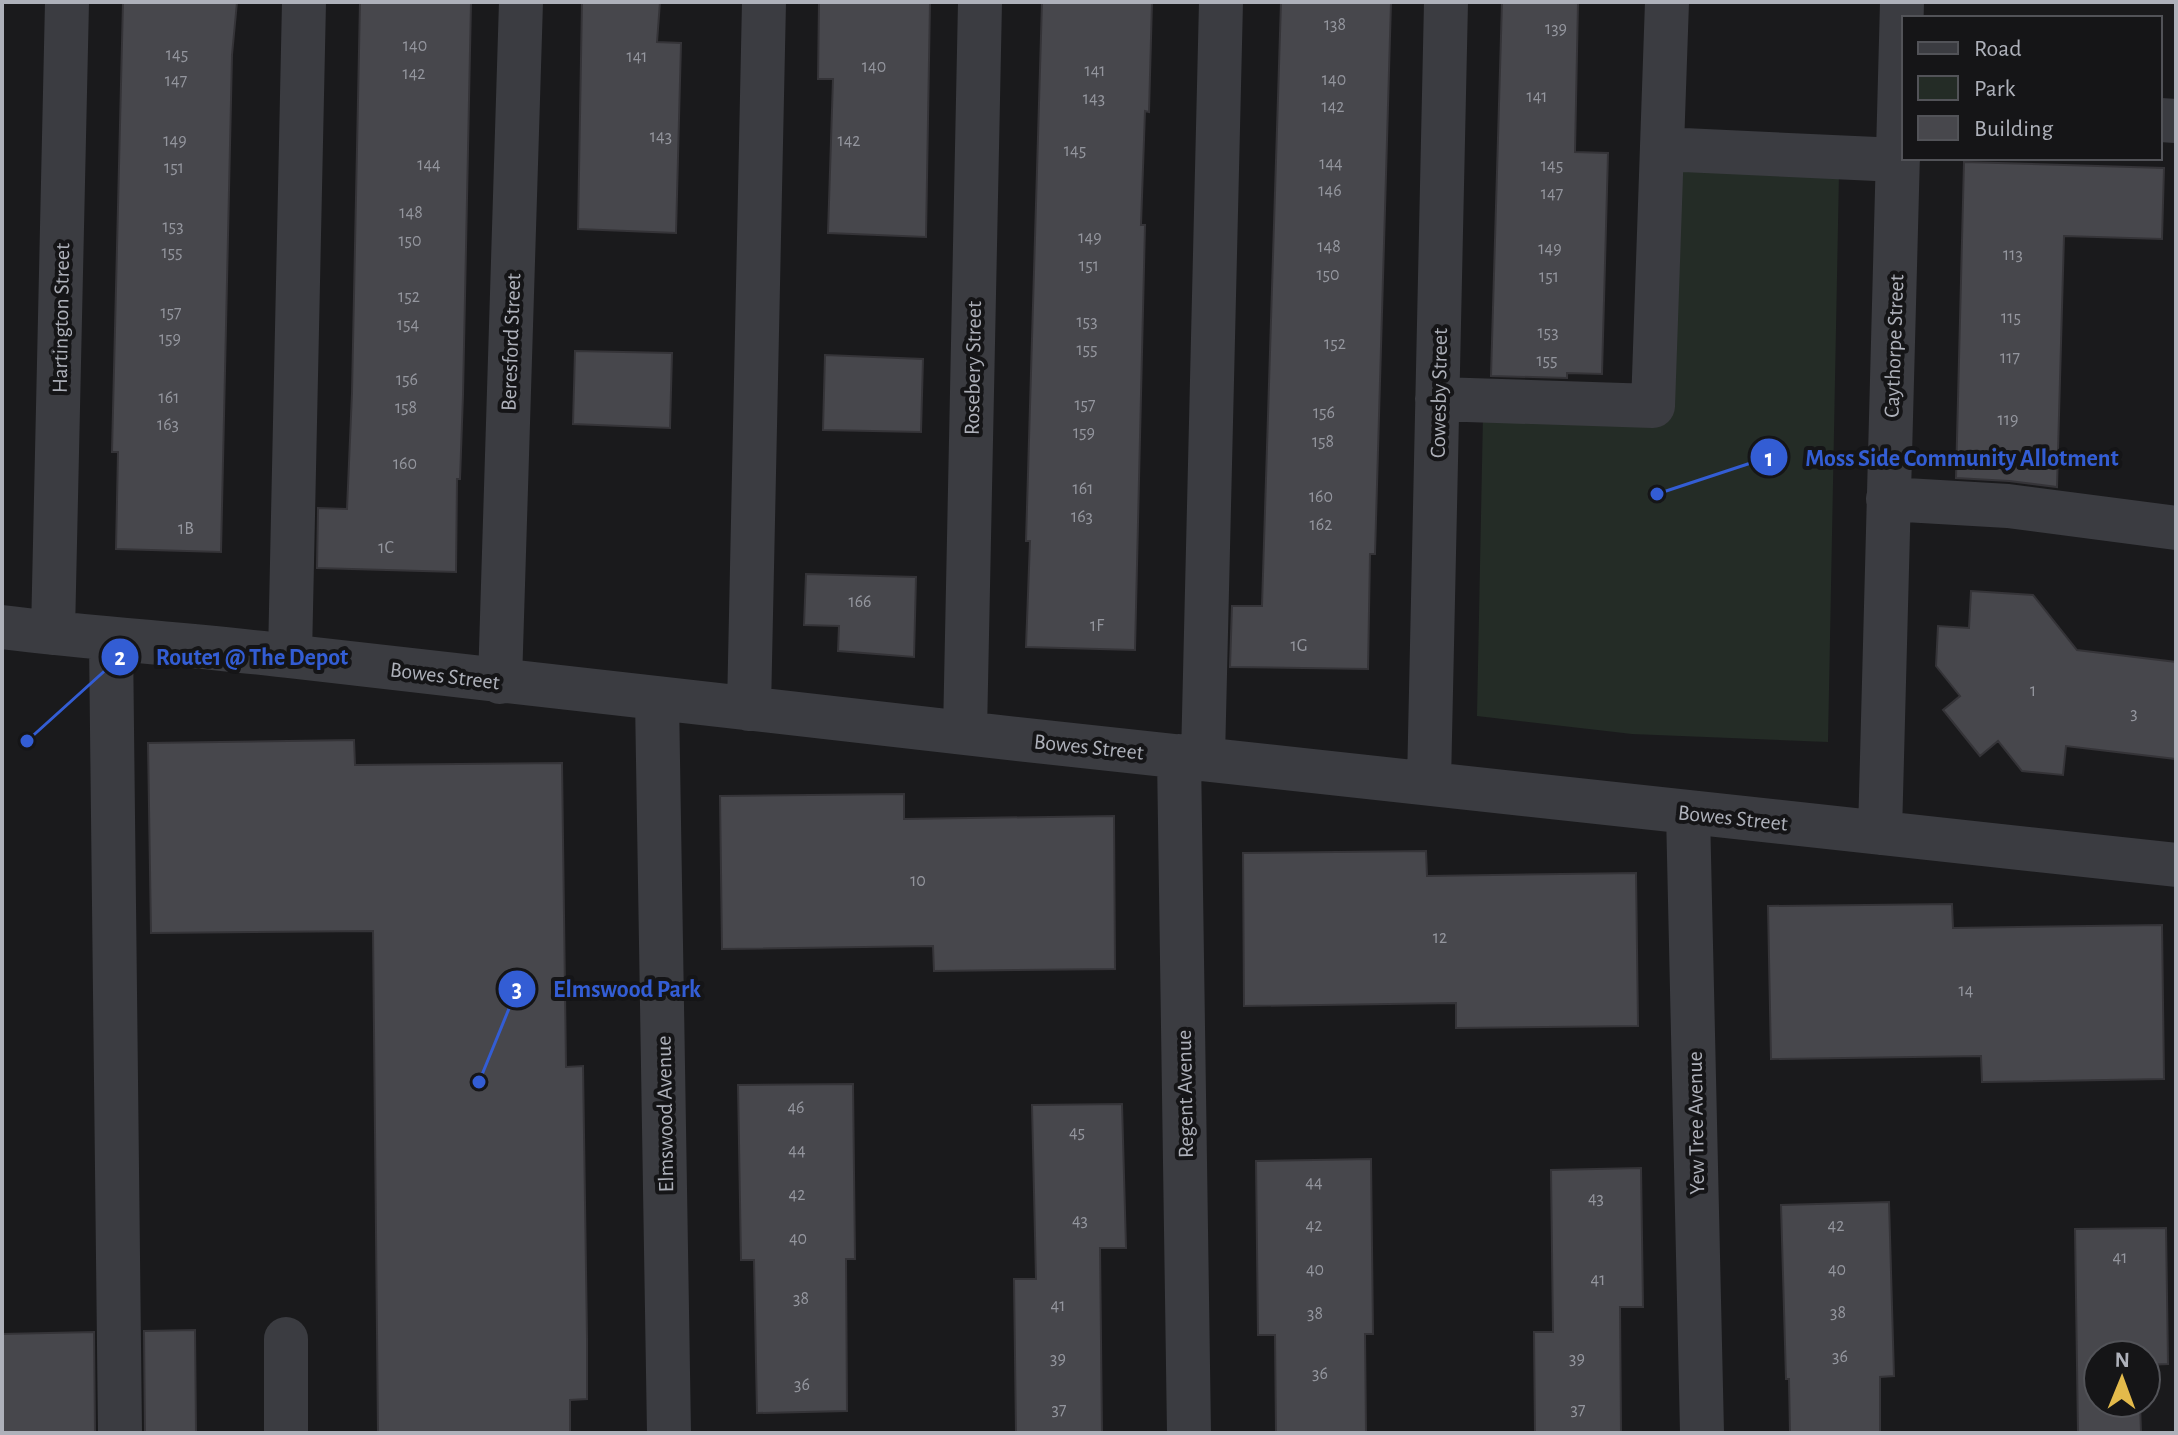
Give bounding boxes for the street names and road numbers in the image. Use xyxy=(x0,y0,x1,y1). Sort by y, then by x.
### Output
street label: Hartington Street xyxy=(49,243,73,393)
street label: Beresford Street xyxy=(498,273,524,411)
street label: Caythorpe Street xyxy=(1880,274,1907,418)
street label: Rosebery Street xyxy=(961,301,985,435)
street label: Cowesby Street xyxy=(1427,328,1451,458)
street label: Bowes Street xyxy=(389,658,501,694)
street label: Bowes Street xyxy=(1033,730,1145,764)
street label: Bowes Street xyxy=(1677,801,1789,835)
street label: Regent Avenue xyxy=(1173,1030,1197,1158)
street label: Elmswood Avenue xyxy=(653,1035,677,1193)
street label: Yew Tree Avenue xyxy=(1684,1051,1708,1195)

